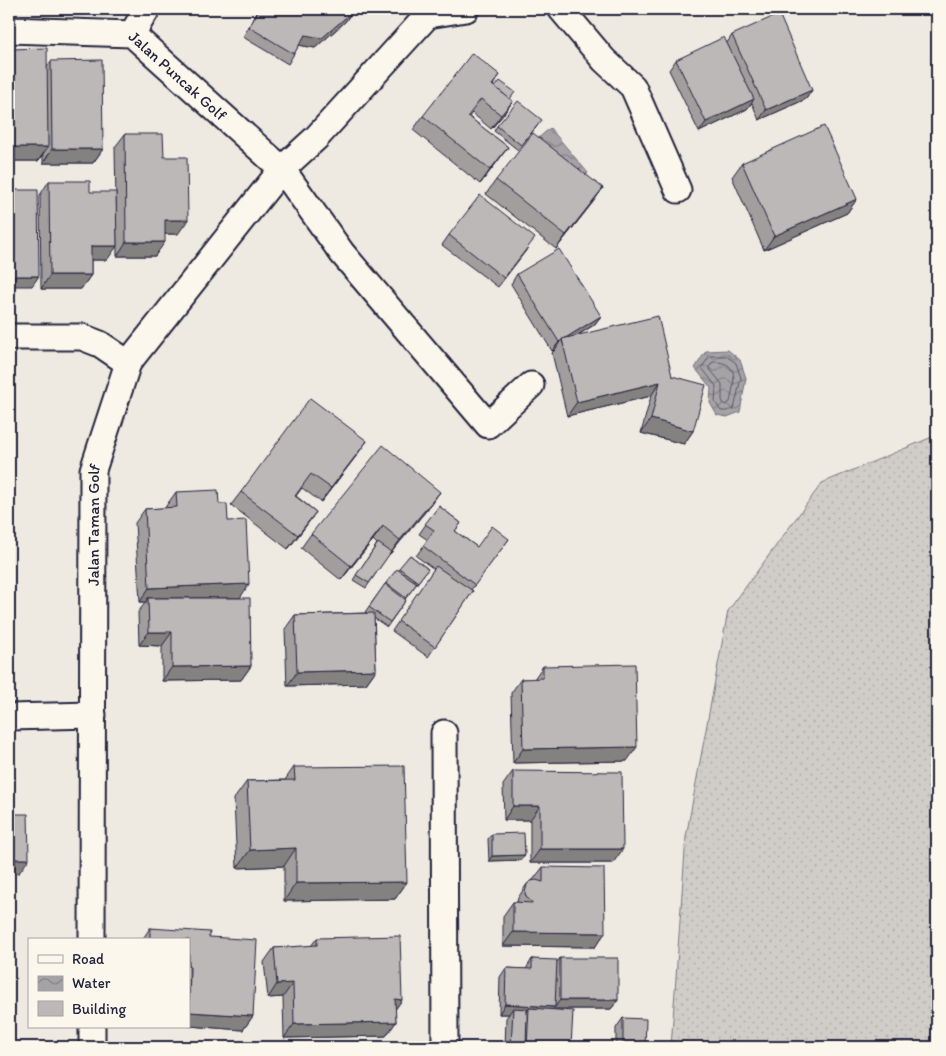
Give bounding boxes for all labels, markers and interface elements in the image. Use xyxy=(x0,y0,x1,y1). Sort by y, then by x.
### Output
street label: Jalan Puncak Golf xyxy=(125,27,231,125)
street label: Jalan Taman Golf xyxy=(84,461,105,586)
legend xyxy=(28,938,190,1028)
text: Road xyxy=(72,950,105,968)
text: Water xyxy=(72,974,111,992)
text: Building xyxy=(72,1000,126,1018)

